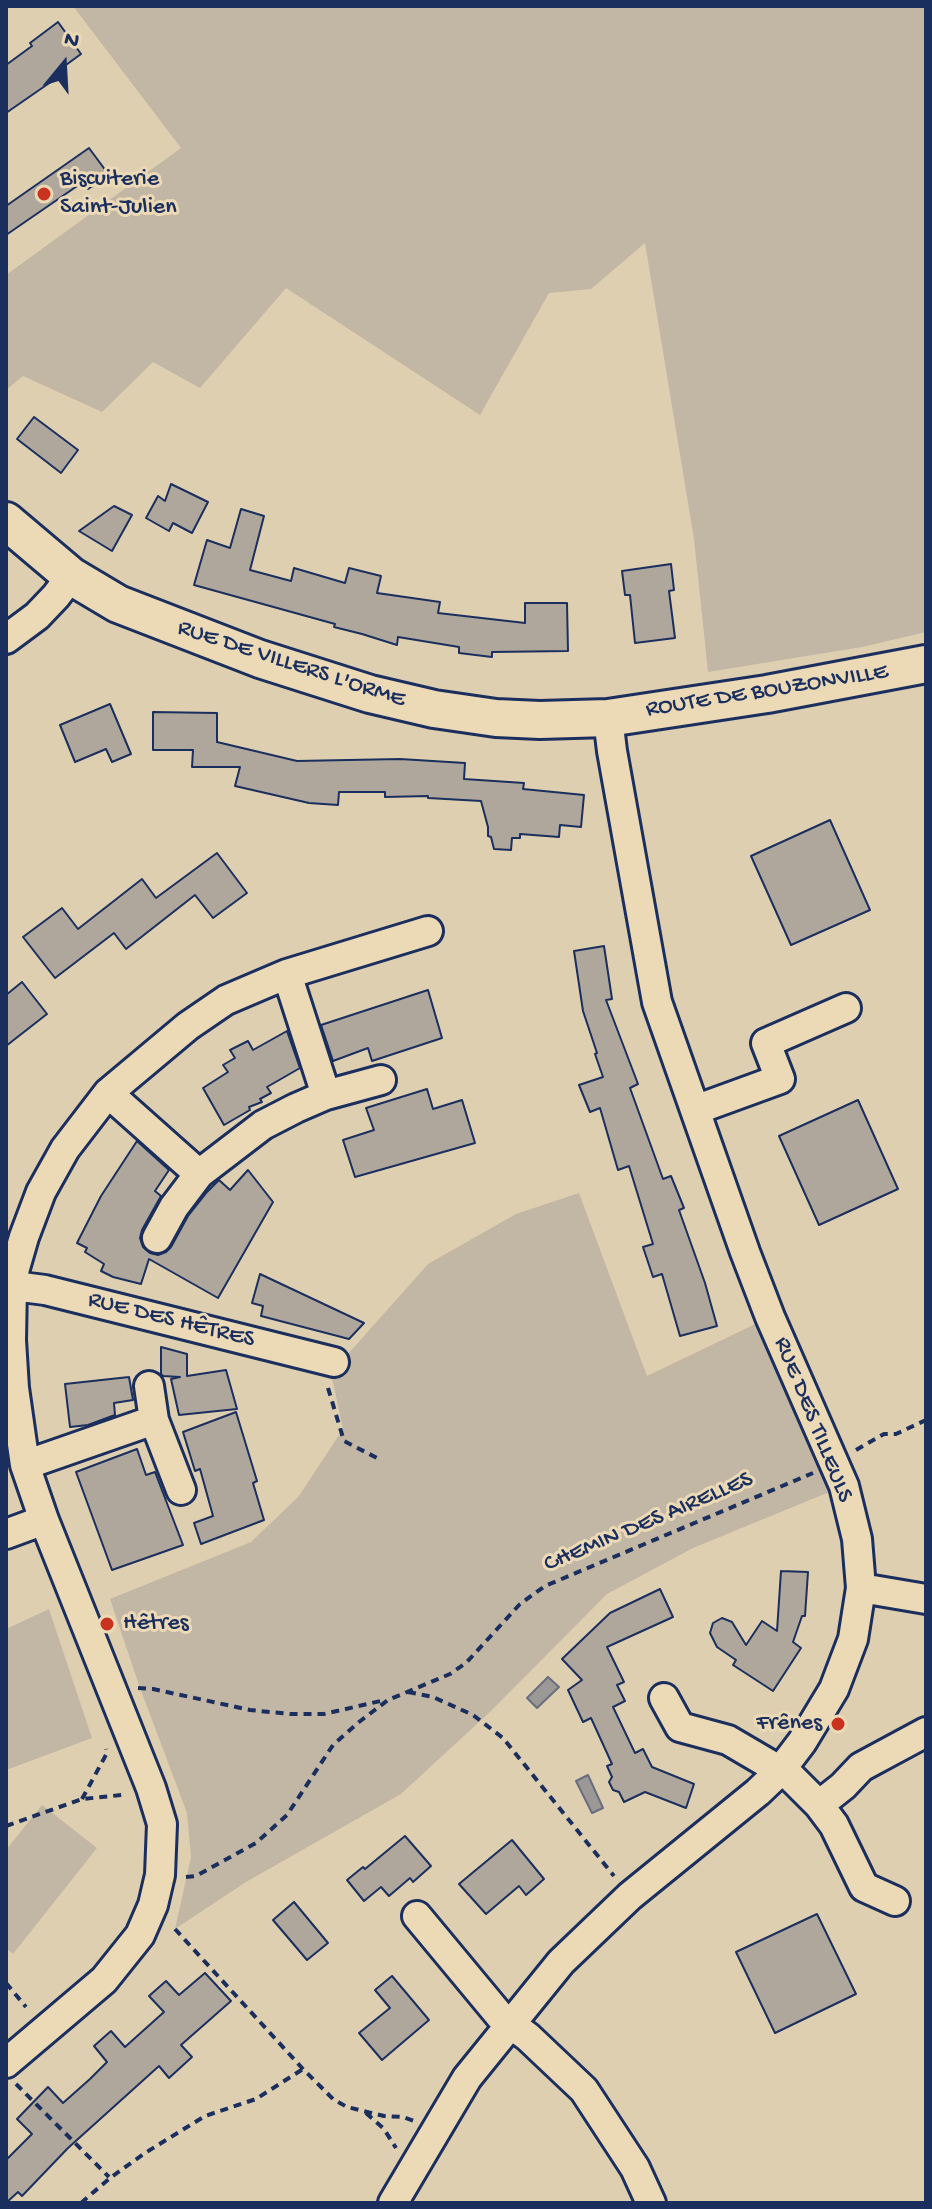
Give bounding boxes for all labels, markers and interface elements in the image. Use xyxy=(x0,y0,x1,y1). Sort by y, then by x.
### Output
north arrow xyxy=(24,24,104,104)
text: N xyxy=(61,27,82,56)
place label: Biscuiterie Saint-Julien xyxy=(60,166,177,222)
marker: Biscuiterie Saint-Julien xyxy=(35,185,53,203)
street label: RUE DE VILLERS L'ORME xyxy=(173,615,409,715)
street label: ROUTE DE BOUZONVILLE xyxy=(644,659,890,725)
street label: RUE DES HÊTRES xyxy=(85,1286,257,1356)
street label: RUE DES TILLEULS xyxy=(766,1333,858,1507)
street label: CHEMIN DES AIRELLES xyxy=(540,1466,758,1580)
place label: Hêtres xyxy=(123,1610,189,1638)
marker: Hêtres xyxy=(98,1615,116,1633)
place label: Frênes xyxy=(756,1710,822,1738)
marker: Frênes xyxy=(829,1715,847,1733)

